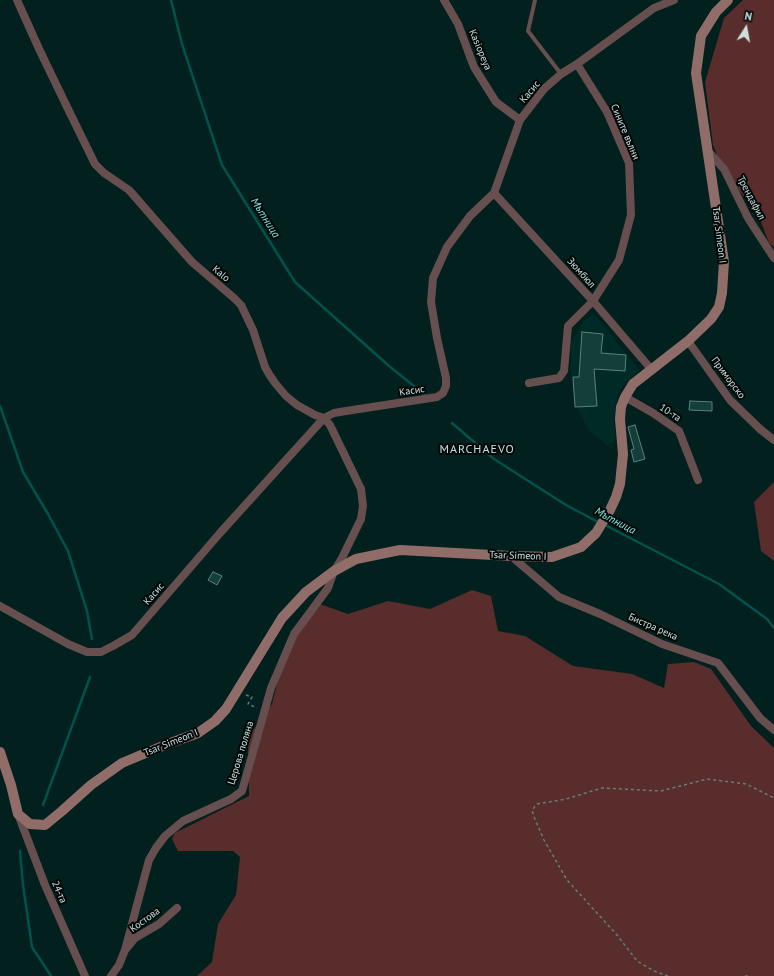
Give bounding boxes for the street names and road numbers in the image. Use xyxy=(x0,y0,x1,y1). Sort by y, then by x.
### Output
street label: Kasiopeya xyxy=(466,28,494,72)
street label: Касис xyxy=(517,78,543,106)
street label: Сините вълни xyxy=(608,102,642,162)
street label: Трендафил xyxy=(734,174,768,222)
street label: Tsar Simeon I xyxy=(710,206,728,264)
street label: Зюмбюл xyxy=(564,255,598,291)
street label: Kalo xyxy=(210,263,232,285)
street label: Приморско xyxy=(708,355,748,401)
street label: Касис xyxy=(398,383,426,399)
street label: 10-та xyxy=(657,402,683,424)
street label: Tsar Simeon I xyxy=(489,549,547,563)
street label: Касис xyxy=(141,580,167,608)
street label: Бистра река xyxy=(627,611,679,643)
street label: Церова поляна xyxy=(226,720,256,786)
street label: Tsar Simeon I xyxy=(142,727,200,759)
street label: 24-та xyxy=(49,879,69,905)
street label: Костова xyxy=(128,905,162,935)

